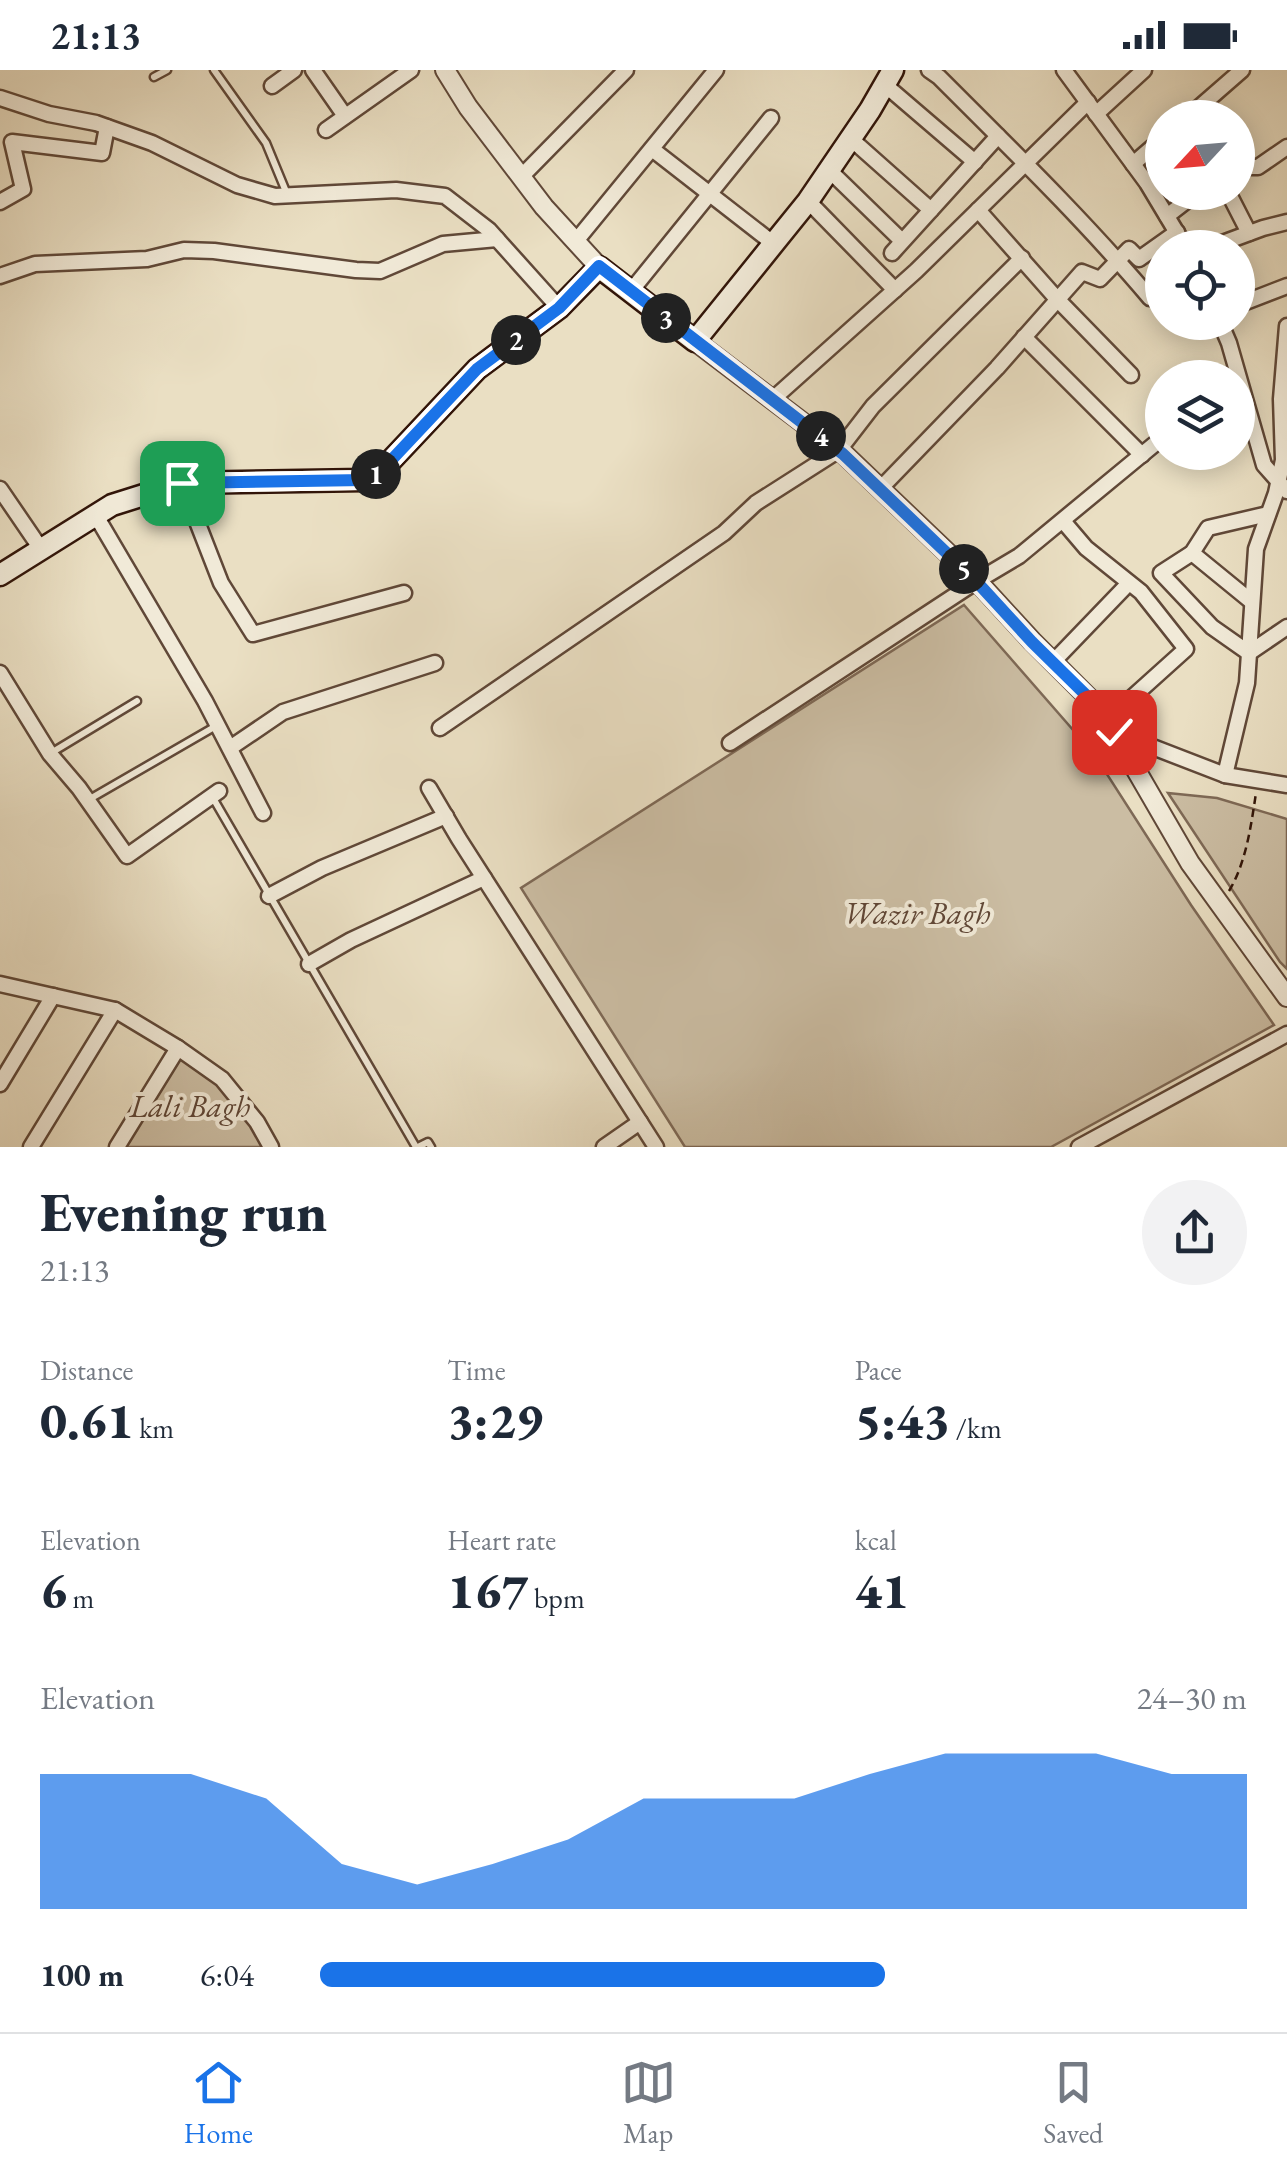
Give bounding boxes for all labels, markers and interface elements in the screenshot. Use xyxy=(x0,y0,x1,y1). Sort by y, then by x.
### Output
text: 21:13 xyxy=(50,11,141,60)
north arrow xyxy=(1145,100,1255,210)
map controls xyxy=(1145,100,1255,470)
button: locate xyxy=(1145,230,1255,340)
pin: 3 xyxy=(641,293,691,343)
text: 3 xyxy=(659,300,673,336)
pin: 2 xyxy=(491,315,541,365)
text: 2 xyxy=(509,322,523,358)
button: layers xyxy=(1145,360,1255,470)
pin: 4 xyxy=(796,411,846,461)
text: 4 xyxy=(814,418,828,454)
pin xyxy=(140,441,225,526)
pin: 1 xyxy=(351,449,401,499)
icon: arrive xyxy=(155,456,210,511)
text: 1 xyxy=(369,456,383,492)
pin: 5 xyxy=(939,544,989,594)
text: 5 xyxy=(957,551,971,587)
pin xyxy=(1072,690,1157,775)
icon: check xyxy=(1087,705,1142,760)
park label: Wazir Bagh xyxy=(843,892,991,934)
park label: Lali Bagh xyxy=(129,1085,251,1127)
text: Evening run xyxy=(40,1176,327,1247)
button: share xyxy=(1142,1180,1247,1285)
text: 21:13 xyxy=(40,1249,109,1291)
text: Distance xyxy=(40,1352,134,1388)
text: Time xyxy=(447,1352,506,1388)
text: Pace xyxy=(855,1352,902,1388)
text: 0.61 xyxy=(40,1388,134,1453)
text: 3:29 xyxy=(447,1388,543,1453)
text: 5:43 xyxy=(855,1388,950,1453)
text: km xyxy=(134,1410,174,1446)
text: /km xyxy=(950,1410,1002,1446)
text: Elevation xyxy=(40,1522,141,1558)
text: Heart rate xyxy=(447,1522,556,1558)
text: kcal xyxy=(855,1522,897,1558)
text: 6 xyxy=(40,1558,67,1623)
text: 167 xyxy=(447,1558,528,1623)
text: 41 xyxy=(855,1558,909,1623)
text: m xyxy=(67,1580,94,1616)
text: bpm xyxy=(528,1580,585,1616)
text: Elevation xyxy=(40,1677,155,1719)
text: 24–30 m xyxy=(1137,1677,1247,1719)
text: 100 m xyxy=(40,1954,124,1996)
text: 6:04 xyxy=(200,1954,254,1996)
tab: Home xyxy=(184,2055,253,2151)
tab: Map xyxy=(621,2055,676,2151)
tab: Saved xyxy=(1043,2055,1103,2151)

